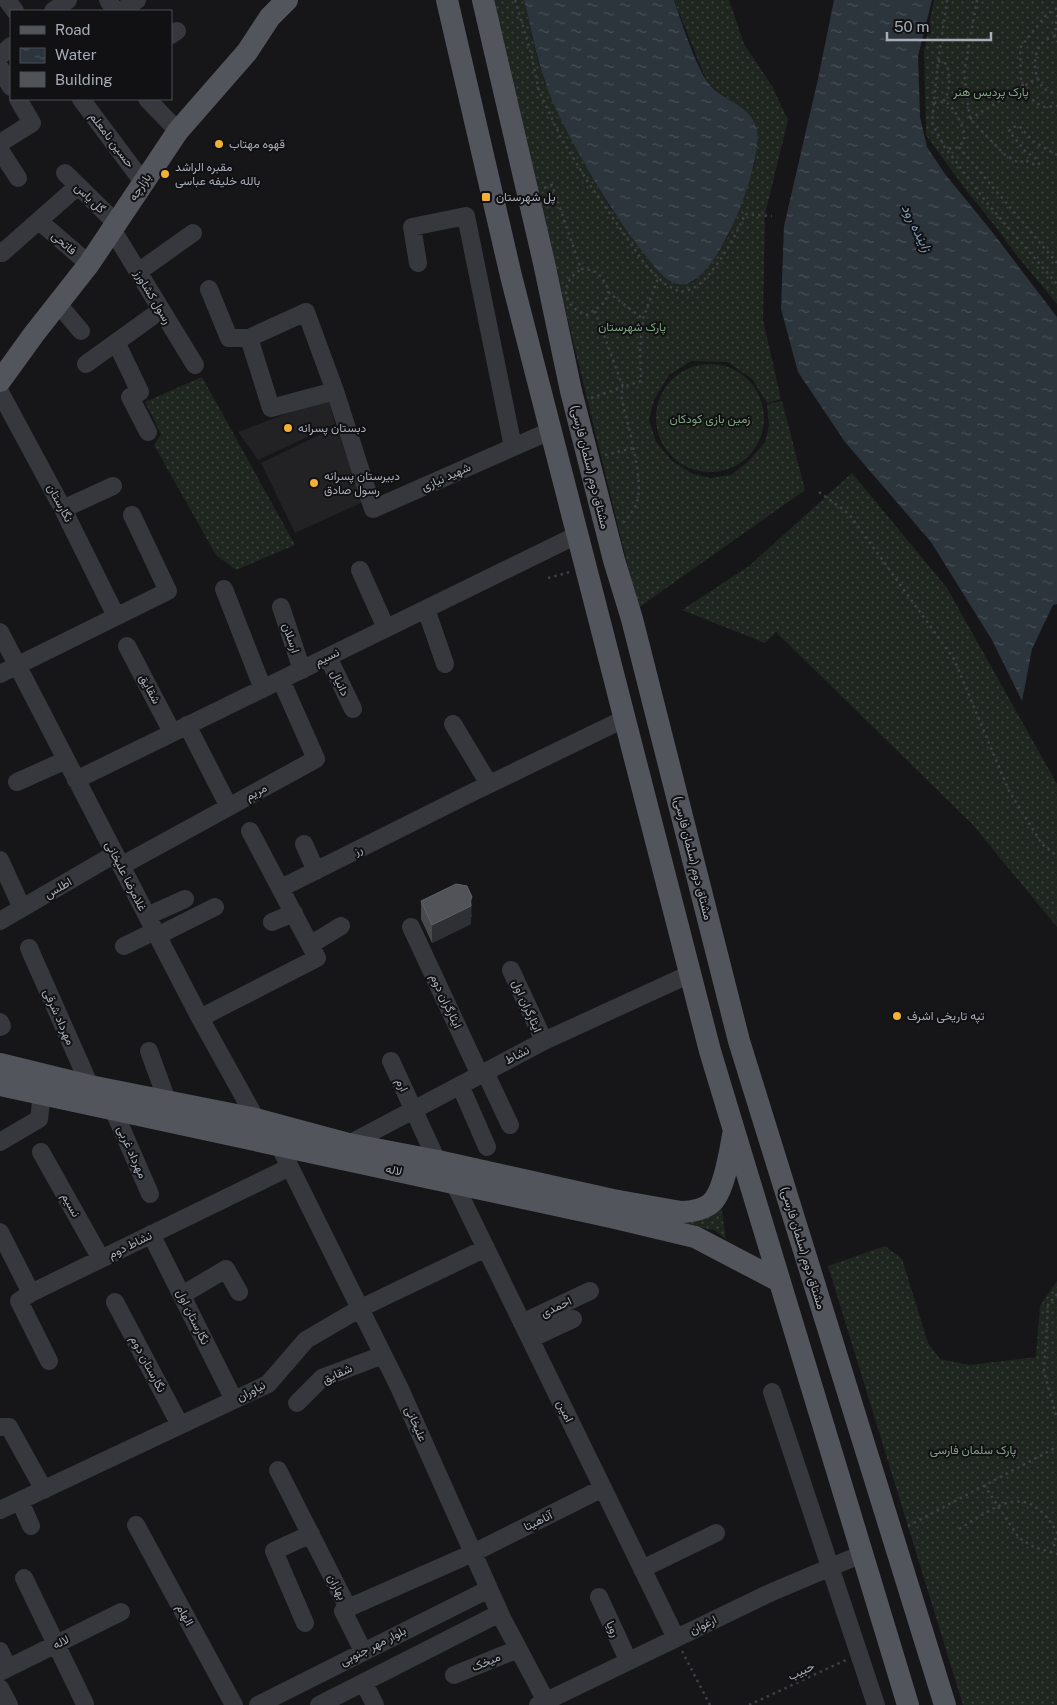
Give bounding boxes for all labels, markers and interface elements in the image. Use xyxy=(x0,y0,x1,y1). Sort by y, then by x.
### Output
legend xyxy=(10,10,172,100)
scale bar xyxy=(887,10,991,42)
text: 50 m xyxy=(894,18,929,35)
text: Road xyxy=(55,21,91,38)
text: Water xyxy=(55,46,97,63)
text: Building xyxy=(55,71,113,88)
park label: پارک پردیس هنر xyxy=(952,85,1029,100)
street label: حسین نامعلم xyxy=(86,110,137,171)
place label: قهوه مهتاب xyxy=(229,137,285,152)
marker: قهوه مهتاب xyxy=(213,138,225,150)
place label: مقبره الراشد بالله خلیفه عباسی xyxy=(175,160,260,189)
marker: مقبره الراشد بالله خلیفه عباسی xyxy=(159,168,171,180)
street label: بازارچه xyxy=(126,171,155,204)
street label: گل یاس xyxy=(71,180,108,217)
place label: پل شهرستان xyxy=(496,190,556,205)
marker: پل شهرستان xyxy=(480,191,492,203)
water label: زاینده رود xyxy=(898,202,936,256)
street label: فاتحی xyxy=(48,228,79,258)
street label: رسول کشاورز xyxy=(130,267,175,327)
park label: پارک شهرستان xyxy=(598,320,666,335)
street label: مشتاق دوم (سلمان فارسی) xyxy=(567,404,612,531)
park label: زمین بازی کودکان xyxy=(670,412,750,427)
place label: دبستان پسرانه xyxy=(298,421,367,436)
marker: دبستان پسرانه xyxy=(282,422,294,434)
street label: شهید نیازی xyxy=(419,460,473,495)
place label: دبیرستان پسرانه رسول صادق xyxy=(324,469,400,498)
marker: دبیرستان پسرانه رسول صادق xyxy=(308,477,320,489)
street label: نگارستان xyxy=(43,482,76,525)
street label: ارسلان xyxy=(278,621,303,655)
street label: نسیم xyxy=(312,645,342,670)
street label: دانیال xyxy=(327,668,352,699)
street label: شقایق xyxy=(136,672,164,707)
street label: مریم xyxy=(243,780,270,804)
street label: مشتاق دوم (سلمان فارسی) xyxy=(670,795,715,922)
street label: غلامرضا علیخانی xyxy=(101,839,150,914)
street label: رز xyxy=(350,842,365,859)
street label: اطلس xyxy=(42,875,75,902)
street label: ایثارگران دوم xyxy=(426,972,465,1031)
street label: ایثارگران اول xyxy=(508,978,545,1035)
street label: مهرداد شرقی xyxy=(40,987,78,1048)
place label: تپه تاریخی اشرف xyxy=(907,1009,985,1024)
marker: تپه تاریخی اشرف xyxy=(891,1010,903,1022)
street label: نشاط xyxy=(502,1043,532,1067)
street label: ارم xyxy=(392,1076,411,1094)
street label: مهرداد غربی xyxy=(113,1123,150,1181)
street label: لاله xyxy=(384,1161,404,1179)
street label: مشتاق دوم (سلمان فارسی) xyxy=(777,1185,828,1311)
street label: نسیم xyxy=(58,1190,83,1220)
street label: نشاط دوم xyxy=(106,1228,154,1262)
street label: نگارستان اول xyxy=(173,1287,212,1347)
street label: احمدی xyxy=(538,1294,574,1321)
street label: نگارستان دوم xyxy=(126,1333,169,1395)
street label: شقایق xyxy=(320,1361,355,1388)
street label: نیاوران xyxy=(234,1378,268,1405)
street label: امین xyxy=(553,1398,576,1425)
street label: علیخانی xyxy=(401,1404,430,1444)
park label: پارک سلمان فارسی xyxy=(930,1443,1017,1458)
street label: آناهیتا xyxy=(522,1508,556,1534)
street label: بهاران xyxy=(324,1572,349,1603)
street label: الهام xyxy=(173,1602,197,1629)
street label: ارغوان xyxy=(687,1612,719,1638)
street label: رویا xyxy=(602,1619,623,1640)
street label: بلوار مهر جنوبی xyxy=(338,1623,409,1670)
street label: لاله xyxy=(51,1632,71,1652)
street label: میخک xyxy=(469,1650,503,1674)
street label: حبیب xyxy=(785,1659,817,1683)

